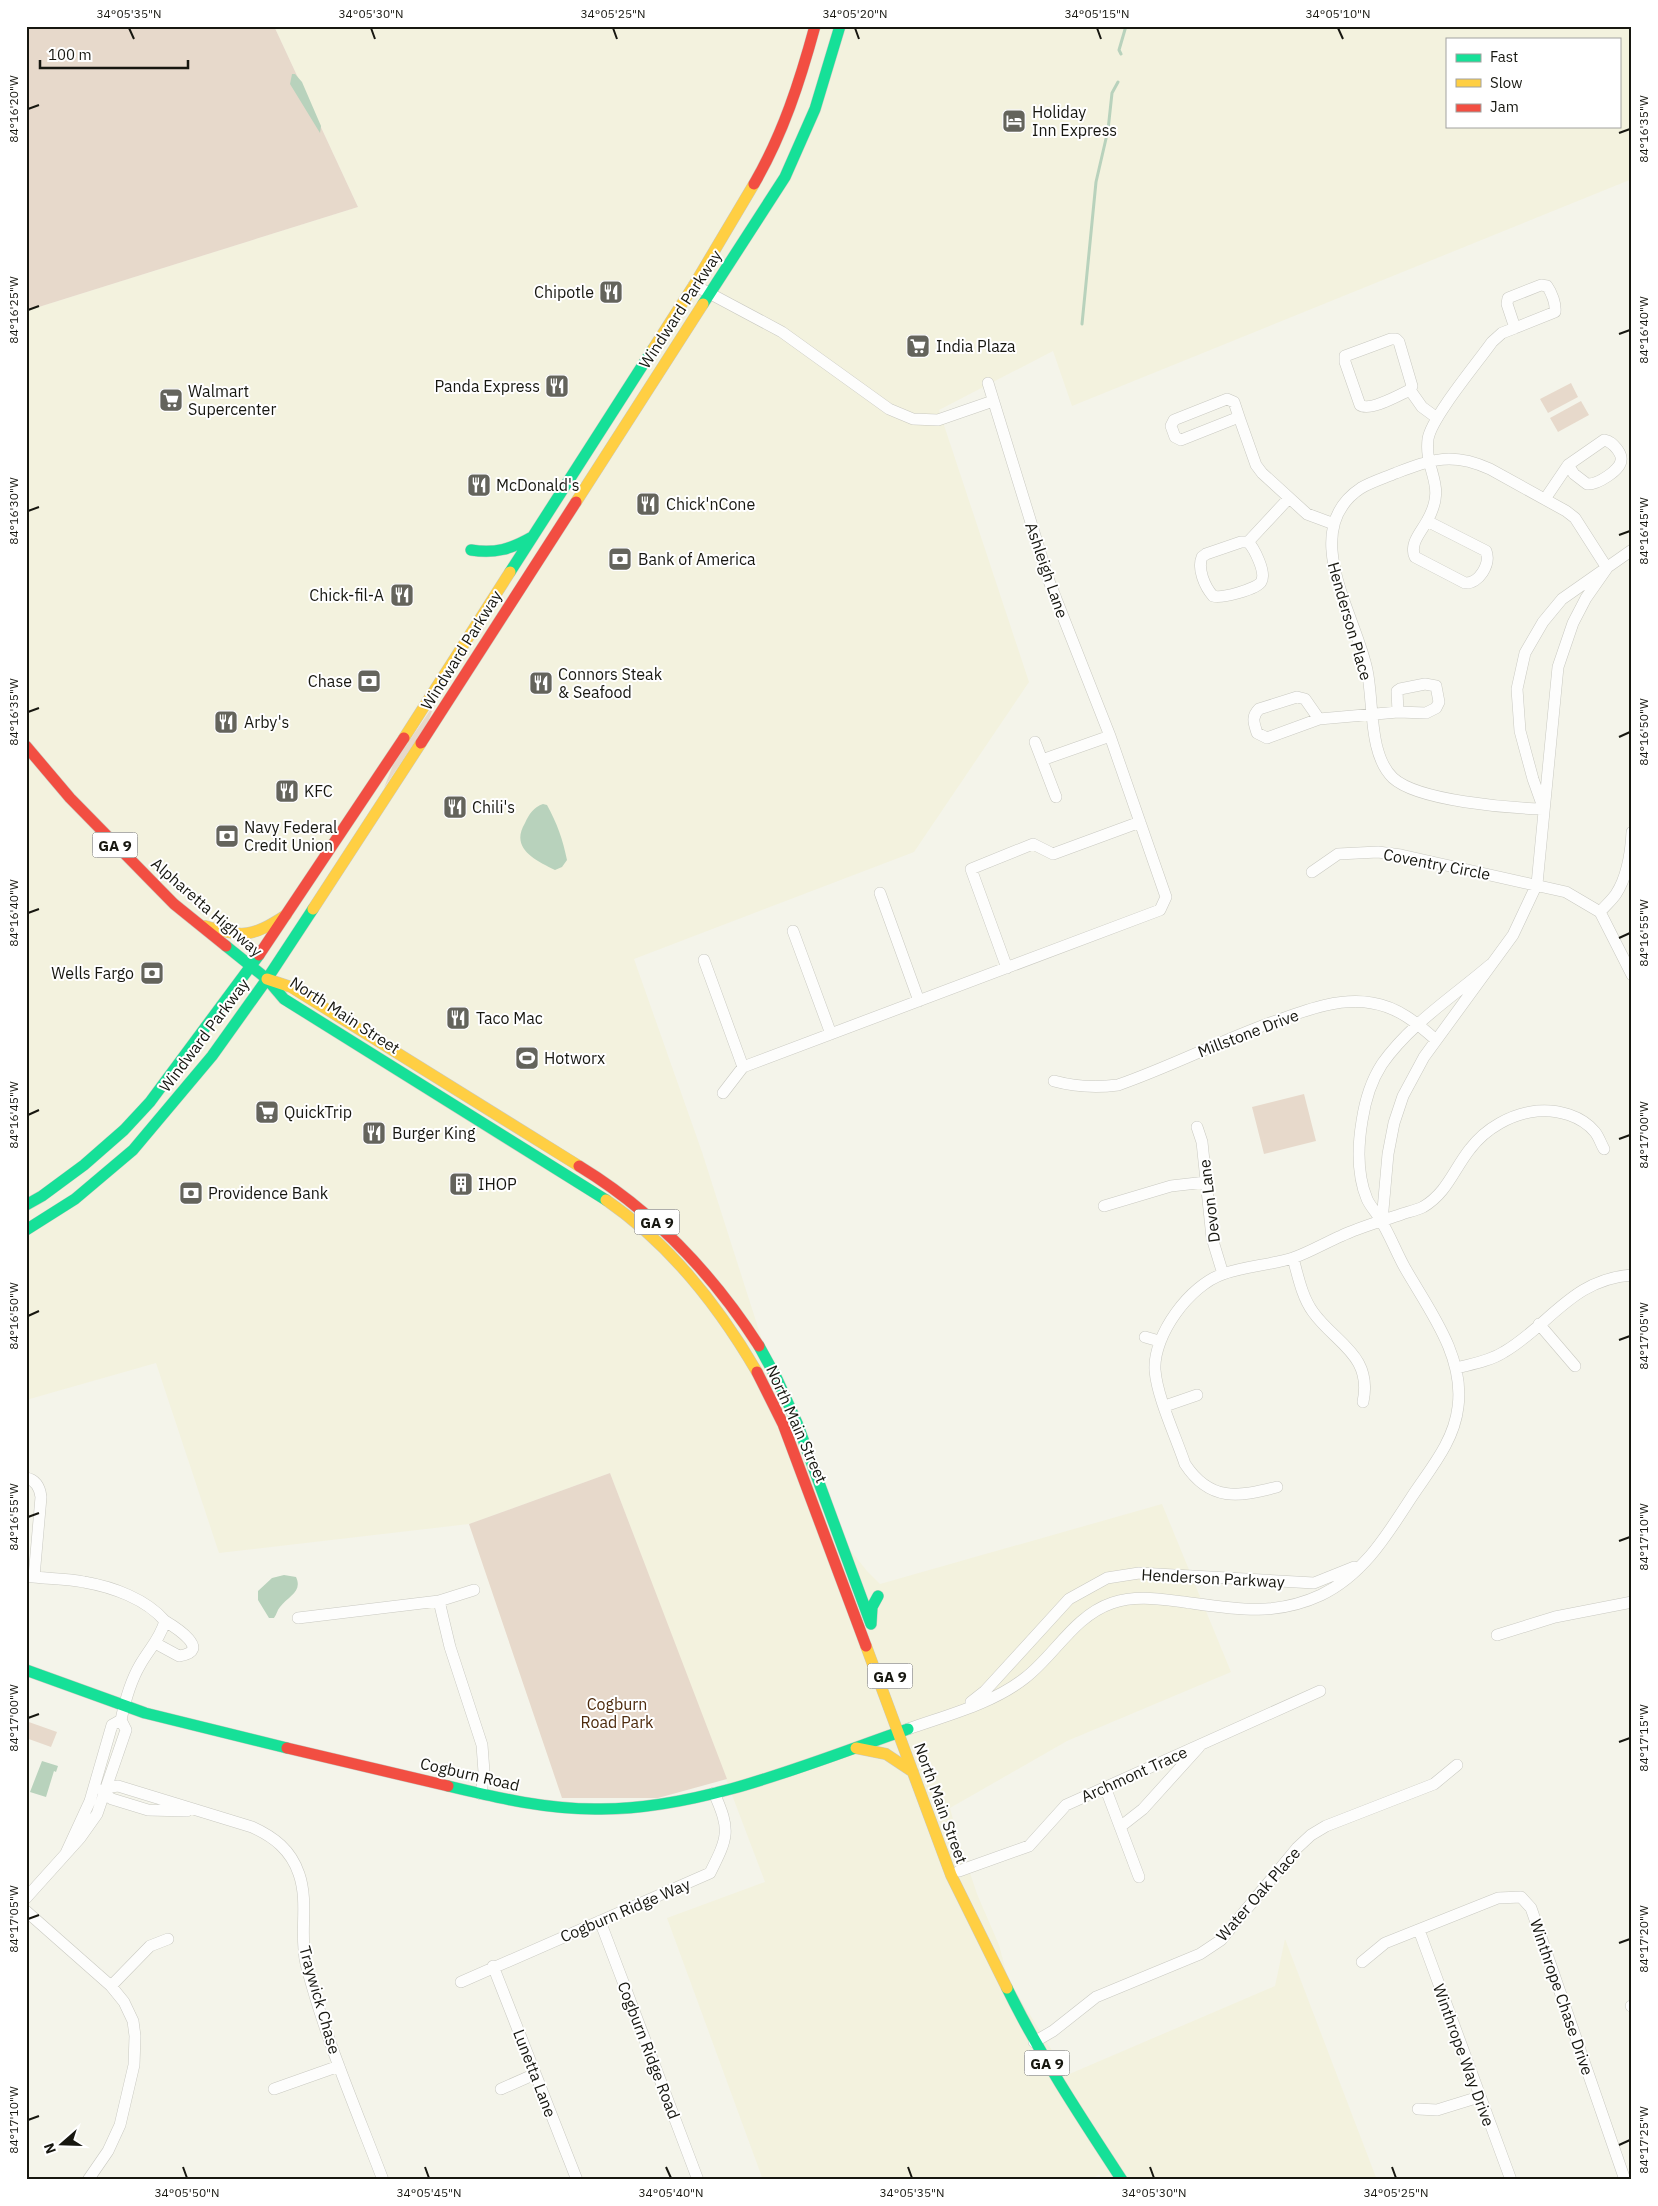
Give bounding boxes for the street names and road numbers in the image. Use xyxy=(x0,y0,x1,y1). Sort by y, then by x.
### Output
street label: Windward Parkway xyxy=(634,246,726,372)
street label: Ashleigh Lane xyxy=(1021,519,1073,621)
street label: Henderson Place xyxy=(1324,560,1376,683)
street label: Windward Parkway xyxy=(416,587,506,713)
road number: GA 9 xyxy=(92,832,138,858)
street label: Coventry Circle xyxy=(1382,844,1492,884)
street label: Alpharetta Highway xyxy=(147,853,267,961)
street label: North Main Street xyxy=(286,972,404,1058)
street label: Windward Parkway xyxy=(155,974,253,1096)
street label: Millstone Drive xyxy=(1195,1004,1302,1061)
street label: Devon Lane xyxy=(1194,1158,1224,1244)
road number: GA 9 xyxy=(634,1210,680,1234)
street label: North Main Street xyxy=(762,1362,832,1486)
street label: Henderson Parkway xyxy=(1141,1564,1285,1592)
road number: GA 9 xyxy=(868,1664,912,1688)
street label: North Main Street xyxy=(910,1740,972,1866)
street label: Archmont Trace xyxy=(1078,1742,1190,1806)
street label: Cogburn Road xyxy=(418,1753,522,1795)
street label: Water Oak Place xyxy=(1212,1843,1304,1945)
street label: Cogburn Ridge Way xyxy=(557,1874,693,1946)
street label: Winthrope Chase Drive xyxy=(1526,1916,1598,2078)
street label: Traywick Chase xyxy=(295,1944,345,2056)
street label: Cogburn Ridge Road xyxy=(614,1978,684,2122)
street label: Winthrope Way Drive xyxy=(1429,1981,1499,2129)
street label: Lunetta Lane xyxy=(509,2026,561,2120)
road number: GA 9 xyxy=(1024,2050,1070,2076)

